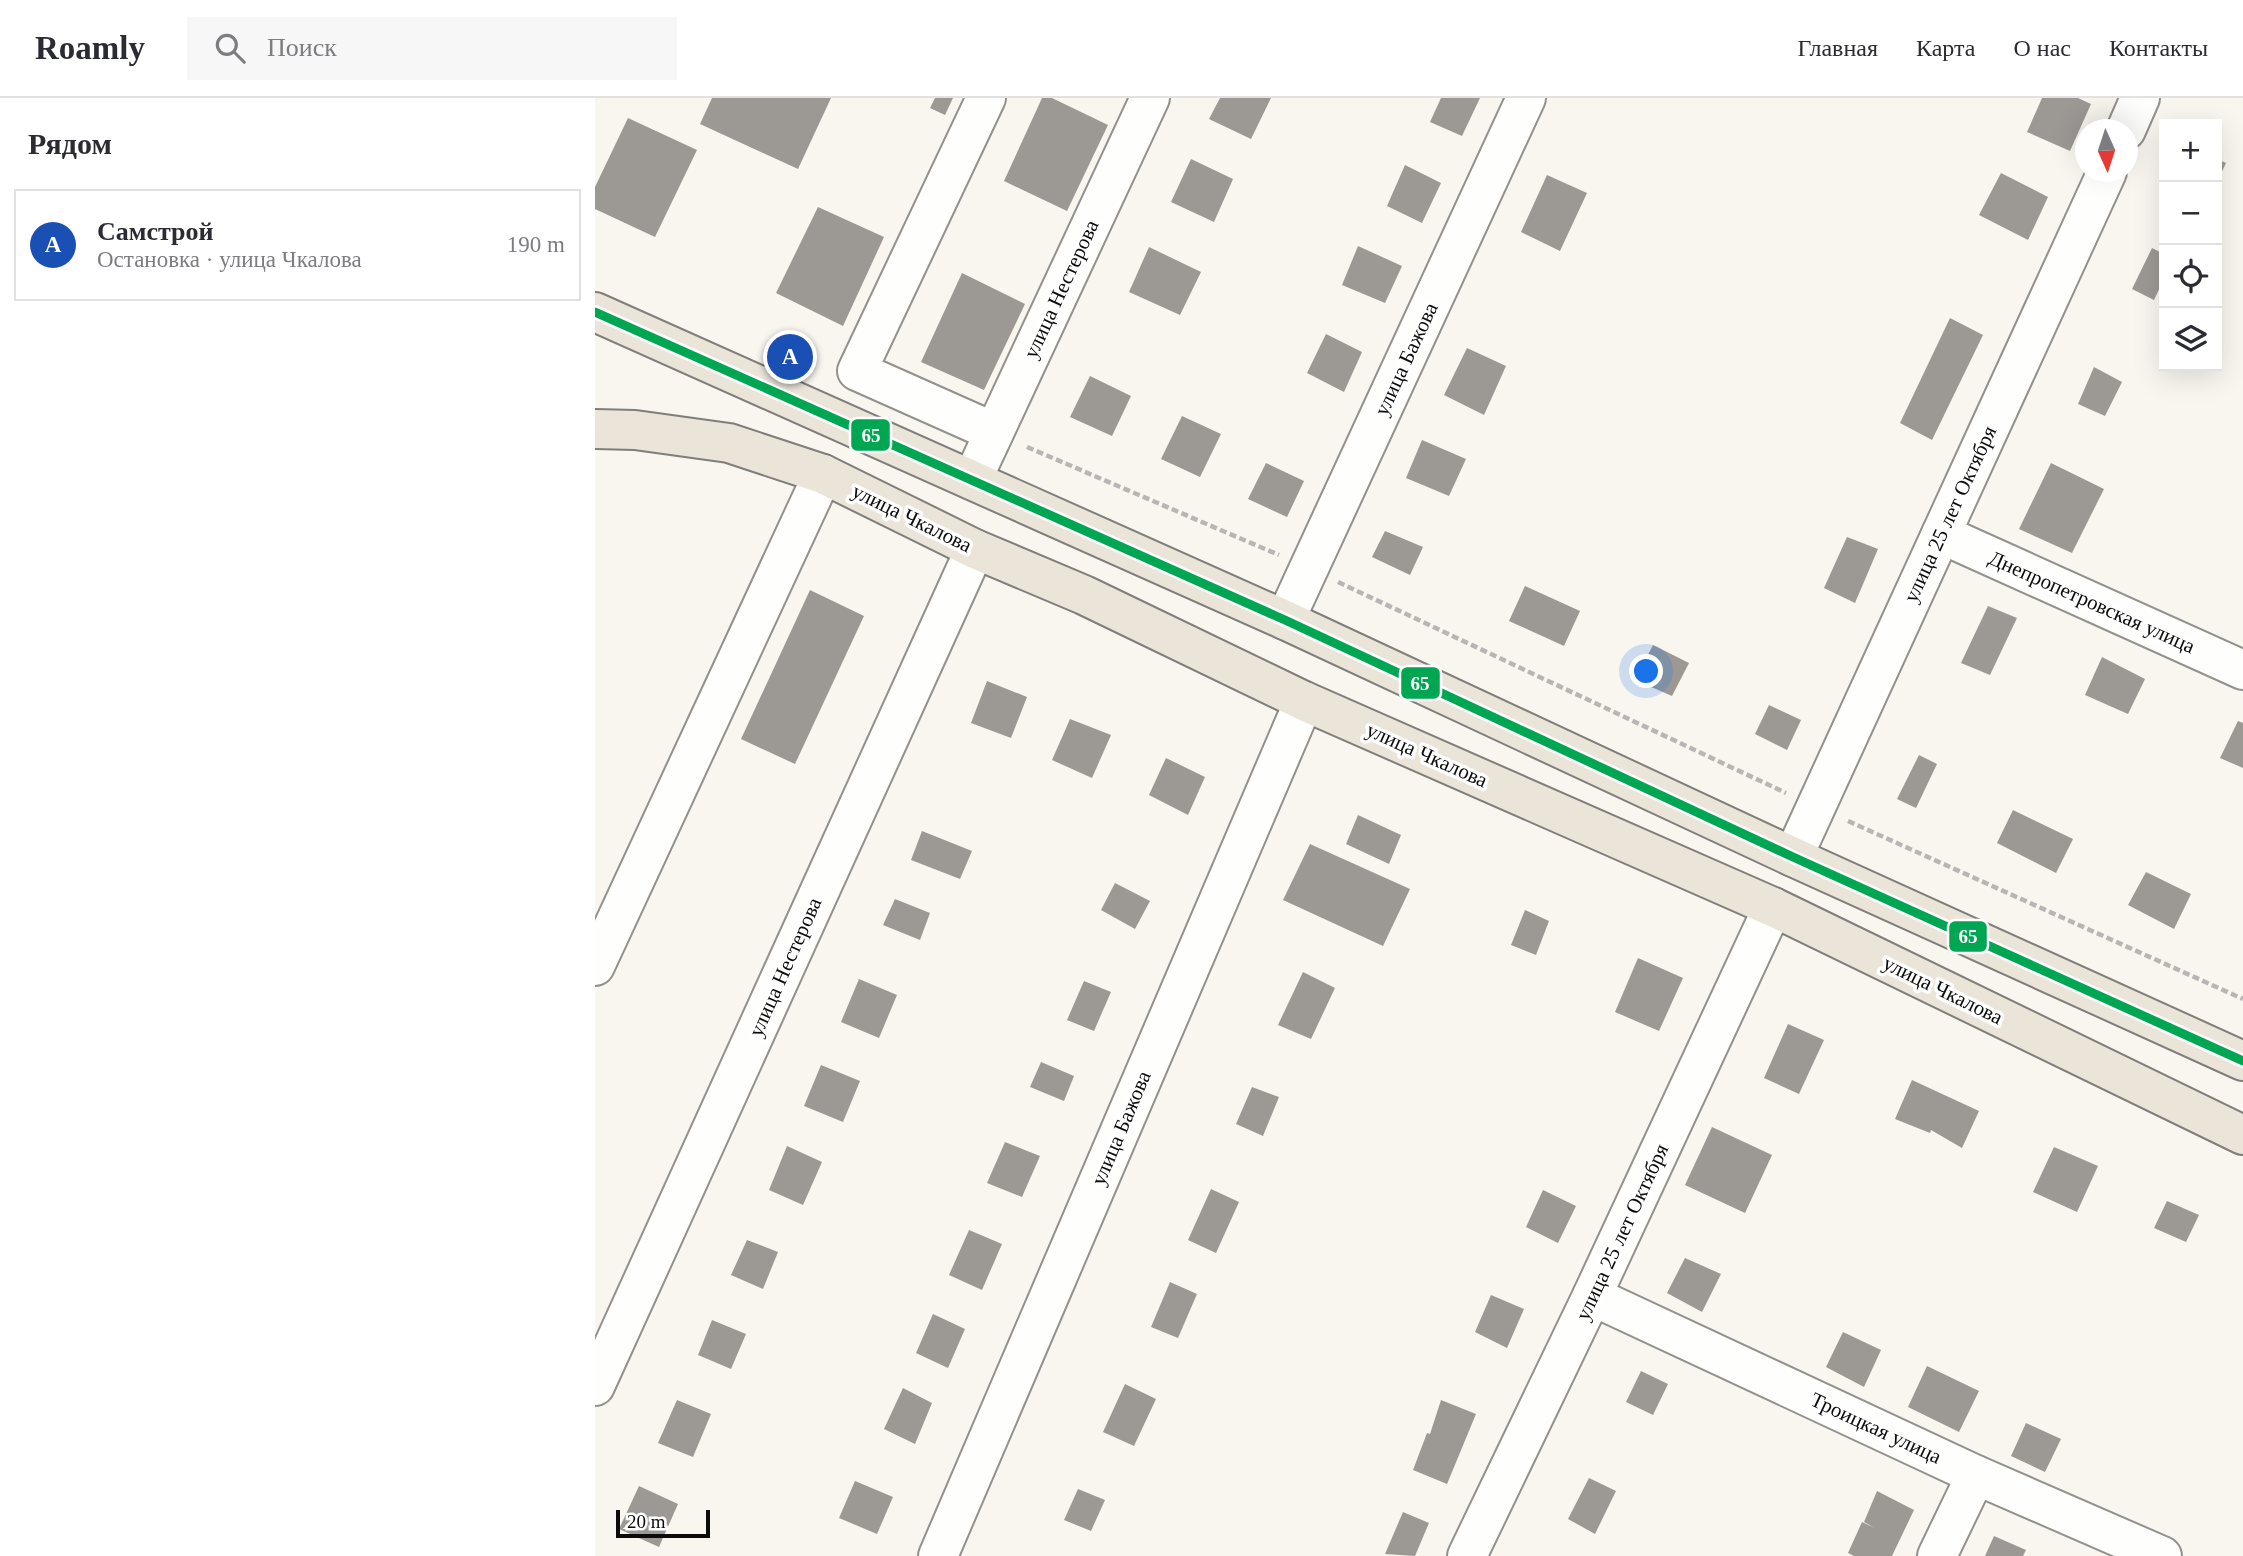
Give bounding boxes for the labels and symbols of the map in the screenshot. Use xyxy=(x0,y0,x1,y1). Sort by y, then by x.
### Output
north arrow xyxy=(2075,119,2138,182)
street label: улица Нестерова xyxy=(1018,215,1104,362)
street label: улица Бажова xyxy=(1369,298,1443,419)
pin: A xyxy=(767,331,813,383)
line badge: 65 xyxy=(850,418,891,452)
street label: улица 25 лет Октября xyxy=(1899,422,2002,606)
text: 65 xyxy=(862,425,881,446)
street label: улица Чкалова xyxy=(848,479,976,558)
street label: Днепропетровская улица xyxy=(1985,546,2199,659)
your location xyxy=(1629,654,1663,688)
line badge: 65 xyxy=(1400,666,1441,700)
text: 65 xyxy=(1411,673,1430,694)
street label: улица Чкалова xyxy=(1363,718,1492,793)
street label: улица Нестерова xyxy=(744,893,827,1040)
line badge: 65 xyxy=(1948,920,1988,953)
text: 65 xyxy=(1959,926,1978,947)
street label: улица Чкалова xyxy=(1879,951,2007,1030)
street label: улица Бажова xyxy=(1086,1067,1156,1189)
street label: улица 25 лет Октября xyxy=(1571,1140,1674,1324)
street label: Троицкая улица xyxy=(1807,1387,1946,1469)
scale bar xyxy=(616,1507,711,1539)

